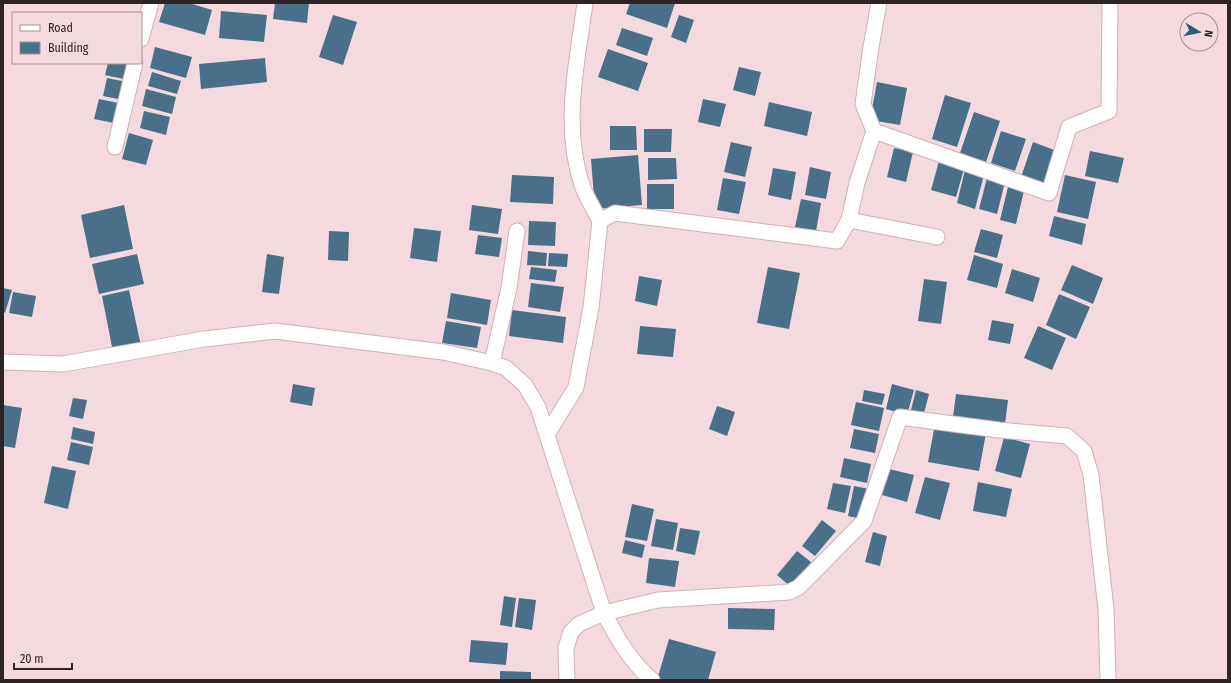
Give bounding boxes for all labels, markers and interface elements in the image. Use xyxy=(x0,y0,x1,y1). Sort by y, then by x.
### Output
legend xyxy=(12,12,142,64)
north arrow xyxy=(1179,12,1219,52)
text: Road xyxy=(48,21,73,35)
text: N xyxy=(1201,29,1215,38)
text: Building xyxy=(48,41,89,55)
scale bar xyxy=(14,645,72,671)
text: 20 m xyxy=(20,652,44,666)

